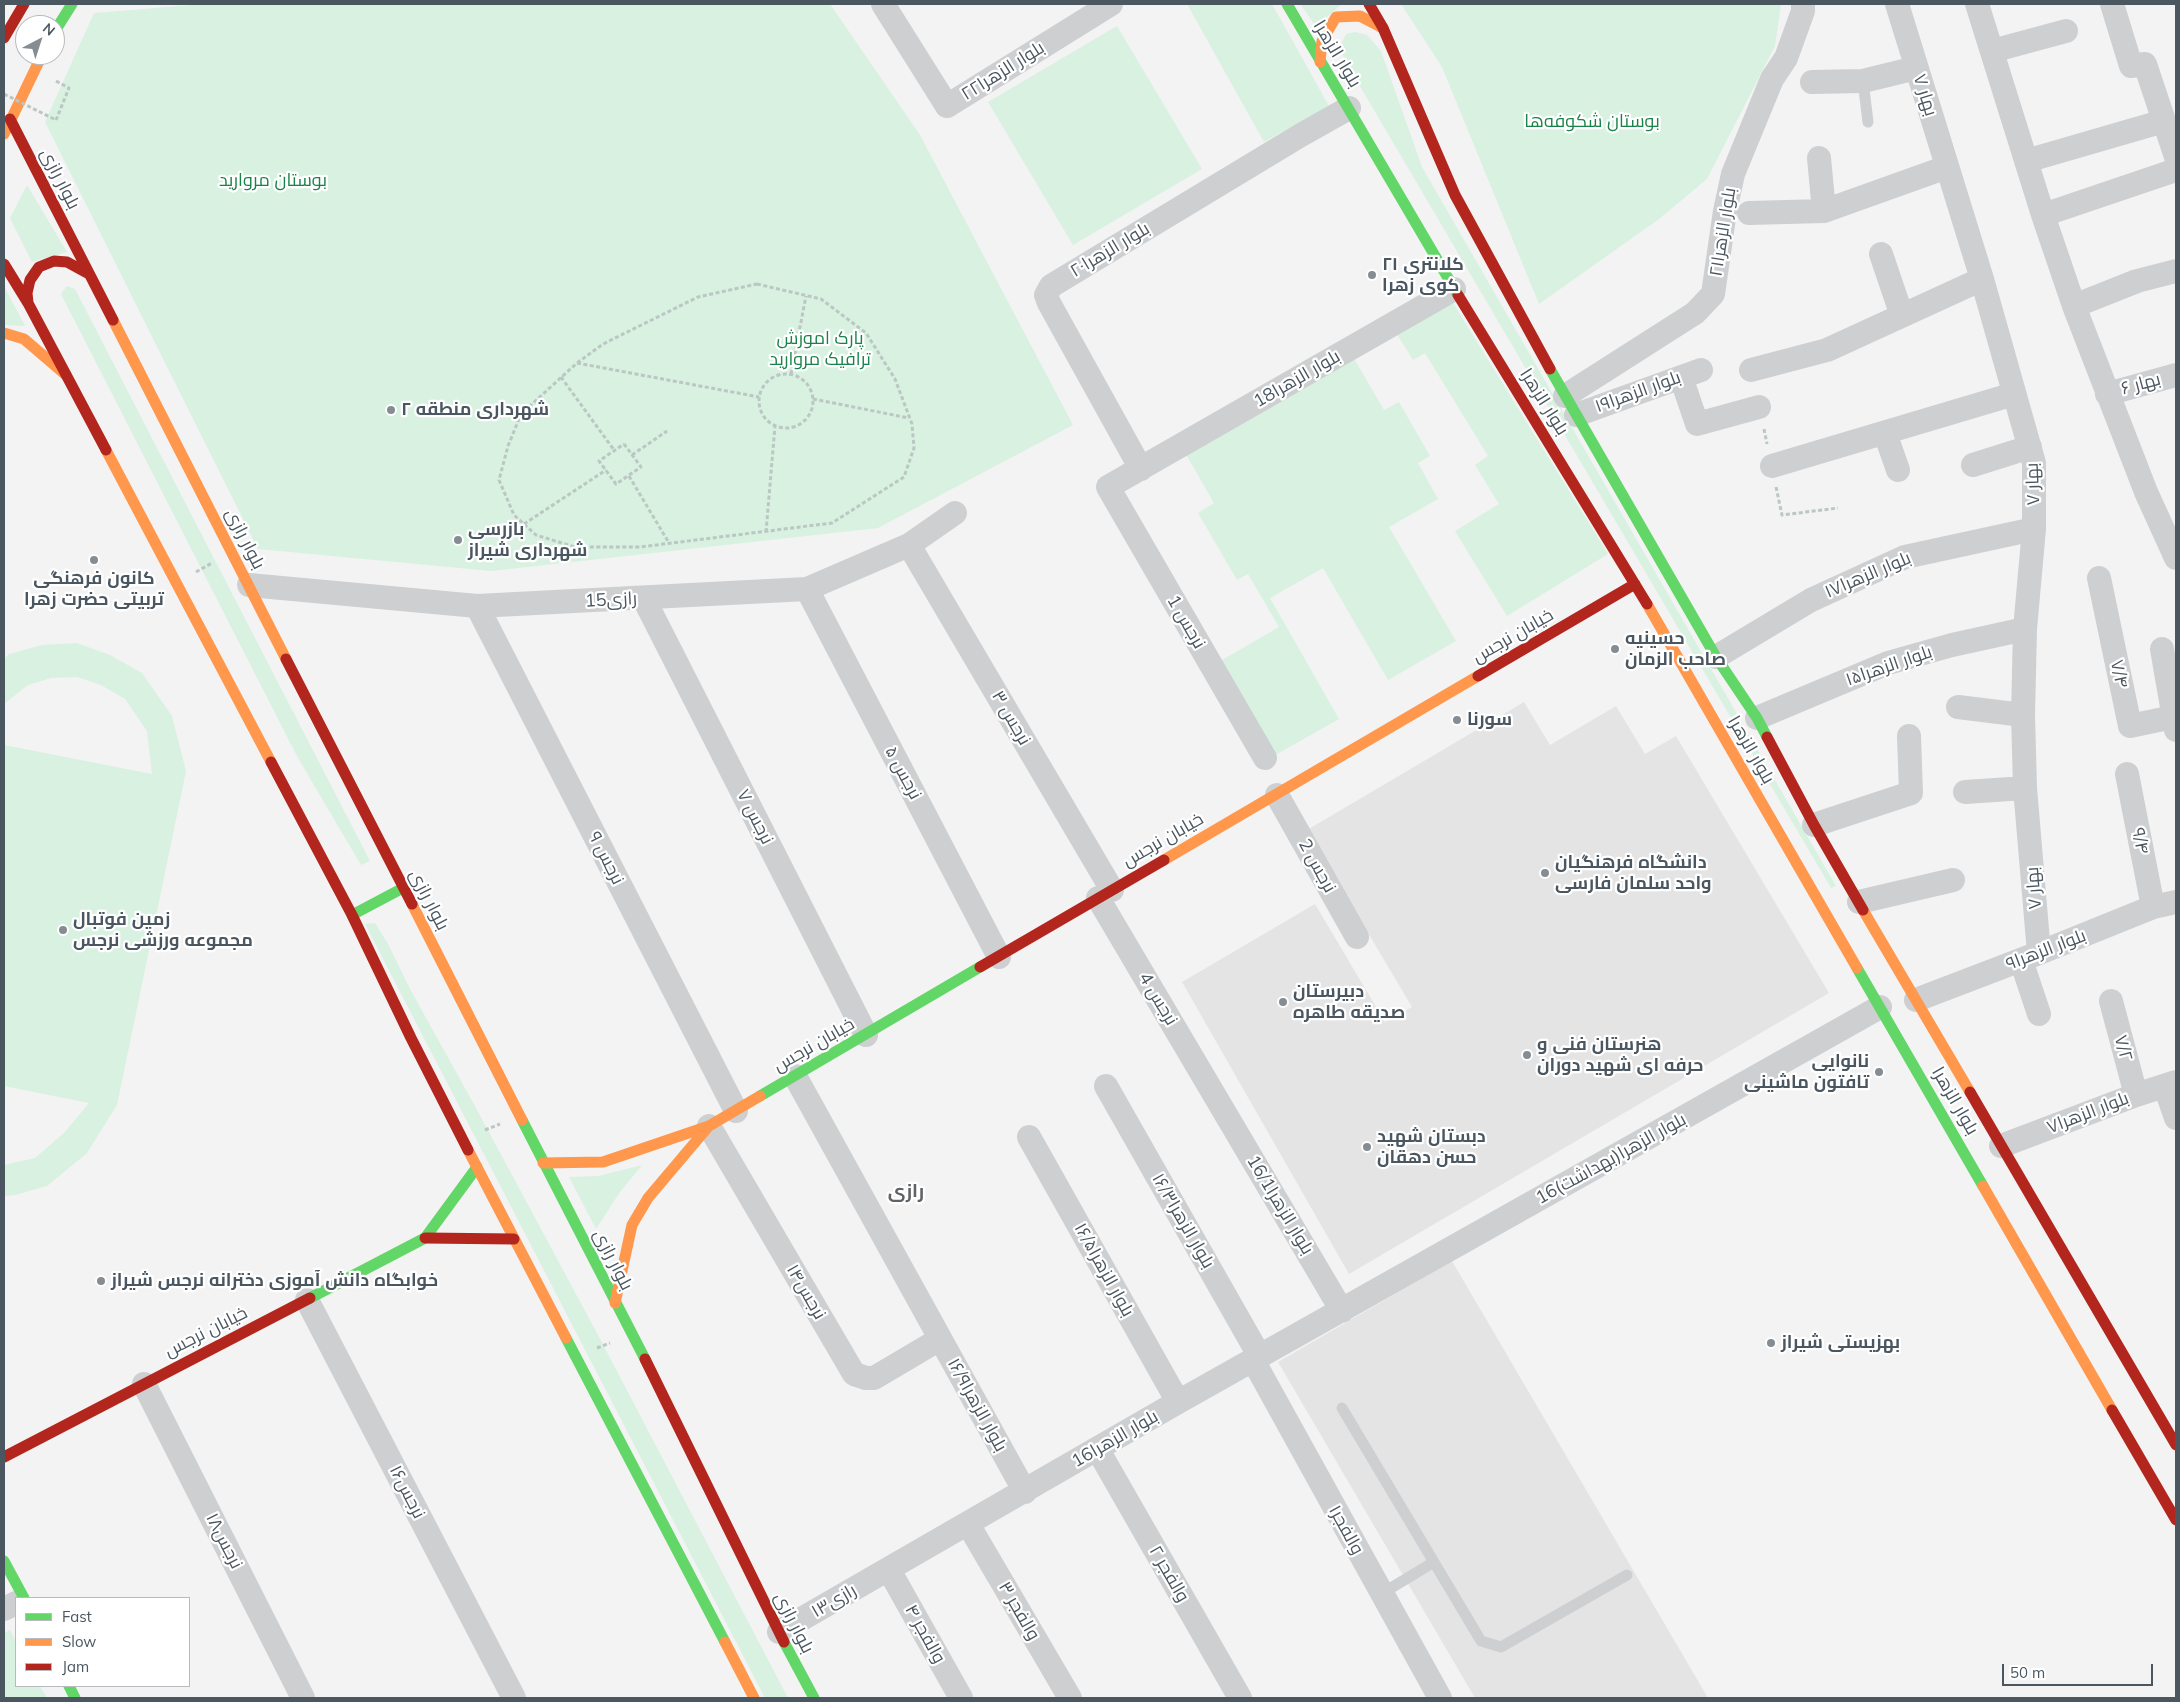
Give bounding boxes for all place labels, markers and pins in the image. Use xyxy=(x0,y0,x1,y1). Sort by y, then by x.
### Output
place label: کلانتری ۲۱ کوی زهرا xyxy=(1382,254,1464,296)
marker: کلانتری ۲۱ کوی زهرا xyxy=(1366,269,1378,281)
place label: شهرداری منطقه ۲ xyxy=(401,399,549,421)
marker: شهرداری منطقه ۲ xyxy=(385,404,397,416)
place label: بازرسی شهرداری شیراز xyxy=(468,519,587,562)
marker: بازرسی شهرداری شیراز xyxy=(452,534,464,546)
marker: کانون فرهنگی تربیتی حضرت زهرا xyxy=(88,554,100,566)
place label: کانون فرهنگی تربیتی حضرت زهرا xyxy=(24,568,164,610)
place label: حسینیه صاحب الزمان xyxy=(1625,628,1726,670)
marker: حسینیه صاحب الزمان xyxy=(1609,643,1621,655)
place label: سورنا xyxy=(1467,709,1512,731)
marker: سورنا xyxy=(1451,714,1463,726)
place label: دانشگاه فرهنگیان واحد سلمان فارسی xyxy=(1555,852,1712,894)
marker: دانشگاه فرهنگیان واحد سلمان فارسی xyxy=(1539,867,1551,879)
place label: زمین فوتبال مجموعه ورزشی نرجس xyxy=(73,909,253,952)
marker: زمین فوتبال مجموعه ورزشی نرجس xyxy=(57,924,69,936)
place label: دبیرستان صدیقه طاهره xyxy=(1293,981,1405,1024)
marker: دبیرستان صدیقه طاهره xyxy=(1277,996,1289,1008)
place label: هنرستان فنی و حرفه ای شهید دوران xyxy=(1537,1034,1703,1076)
marker: هنرستان فنی و حرفه ای شهید دوران xyxy=(1521,1049,1533,1061)
place label: نانوایی تافتون ماشینی xyxy=(1744,1051,1869,1094)
marker: نانوایی تافتون ماشینی xyxy=(1873,1066,1885,1078)
place label: دبستان شهید حسن دهقان xyxy=(1377,1126,1486,1168)
marker: دبستان شهید حسن دهقان xyxy=(1361,1141,1373,1153)
place label: خوابگاه دانش آموزی دخترانه نرجس شیراز xyxy=(111,1270,438,1292)
marker: خوابگاه دانش آموزی دخترانه نرجس شیراز xyxy=(95,1275,107,1287)
place label: بهزیستی شیراز xyxy=(1781,1332,1900,1354)
marker: بهزیستی شیراز xyxy=(1765,1337,1777,1349)

